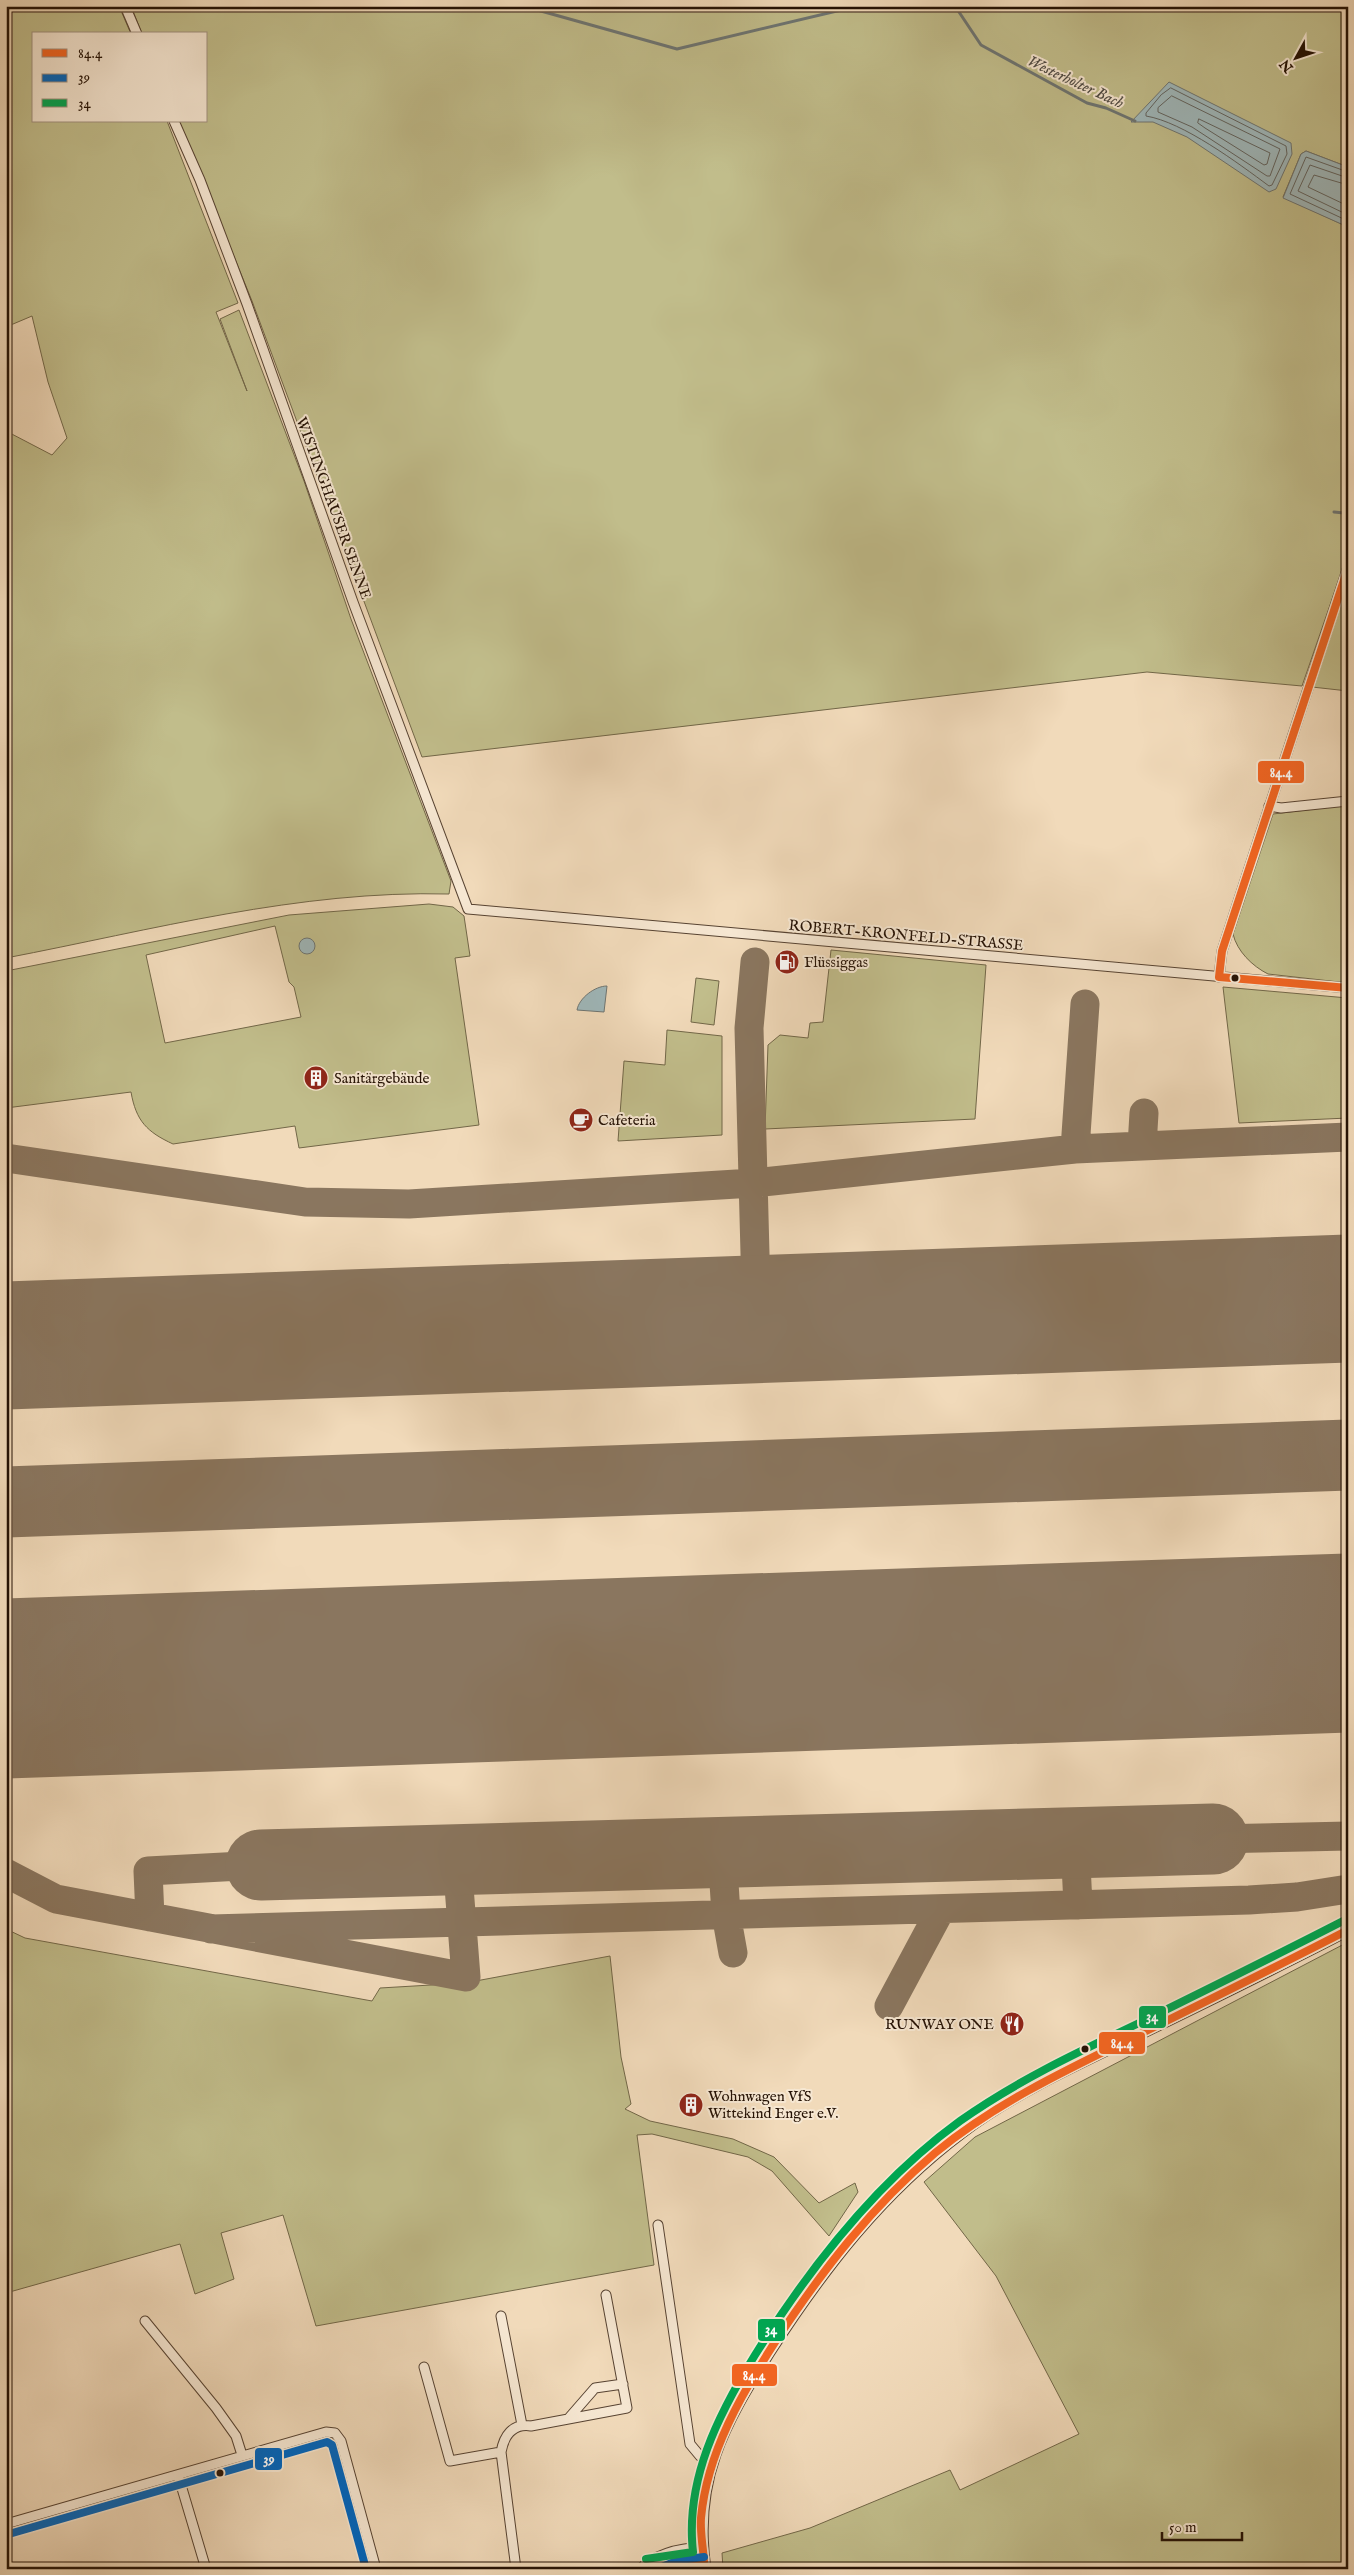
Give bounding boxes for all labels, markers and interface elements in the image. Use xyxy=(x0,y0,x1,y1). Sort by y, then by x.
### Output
legend xyxy=(32,32,208,122)
north arrow xyxy=(1272,32,1322,82)
text: 84.4 xyxy=(78,44,103,63)
water label: Westerholter Bach xyxy=(1024,52,1127,114)
text: N xyxy=(1276,55,1298,77)
text: 39 xyxy=(78,68,90,87)
text: 34 xyxy=(78,94,92,113)
street label: WISTINGHAUSER SENNE xyxy=(292,414,375,602)
line badge: 84.4 xyxy=(1257,760,1305,784)
text: 84.4 xyxy=(1270,764,1293,782)
street label: ROBERT-KRONFELD-STRASSE xyxy=(788,916,1024,955)
fuel station icon: Flüssiggas xyxy=(774,949,800,975)
place label: Flüssiggas xyxy=(804,953,868,972)
unlabelled marker xyxy=(1230,973,1240,983)
building icon: Sanitärgebäude xyxy=(303,1065,329,1091)
place label: Sanitärgebäude xyxy=(334,1069,430,1088)
cafe icon: Cafeteria xyxy=(568,1107,594,1133)
place label: Cafeteria xyxy=(598,1111,656,1130)
line badge: 34 xyxy=(1138,2005,1167,2029)
text: 34 xyxy=(1146,2008,1159,2026)
restaurant icon: RUNWAY ONE xyxy=(999,2011,1025,2037)
place label: RUNWAY ONE xyxy=(885,2015,994,2034)
line badge: 84.4 xyxy=(1098,2031,1146,2055)
text: 84.4 xyxy=(1111,2035,1134,2053)
unlabelled marker xyxy=(1080,2044,1090,2054)
place label: Wohnwagen VfS Wittekind Enger e.V. xyxy=(708,2087,838,2123)
building icon: Wohnwagen VfS Wittekind Enger e.V. xyxy=(678,2092,704,2118)
line badge: 34 xyxy=(757,2318,786,2342)
text: 34 xyxy=(765,2321,778,2339)
line badge: 84.4 xyxy=(731,2363,778,2387)
text: 84.4 xyxy=(743,2367,766,2385)
line badge: 39 xyxy=(254,2447,283,2471)
text: 39 xyxy=(263,2451,275,2469)
unlabelled marker xyxy=(215,2468,225,2478)
scale bar xyxy=(1162,2510,1242,2542)
text: 50 m xyxy=(1169,2518,1197,2537)

